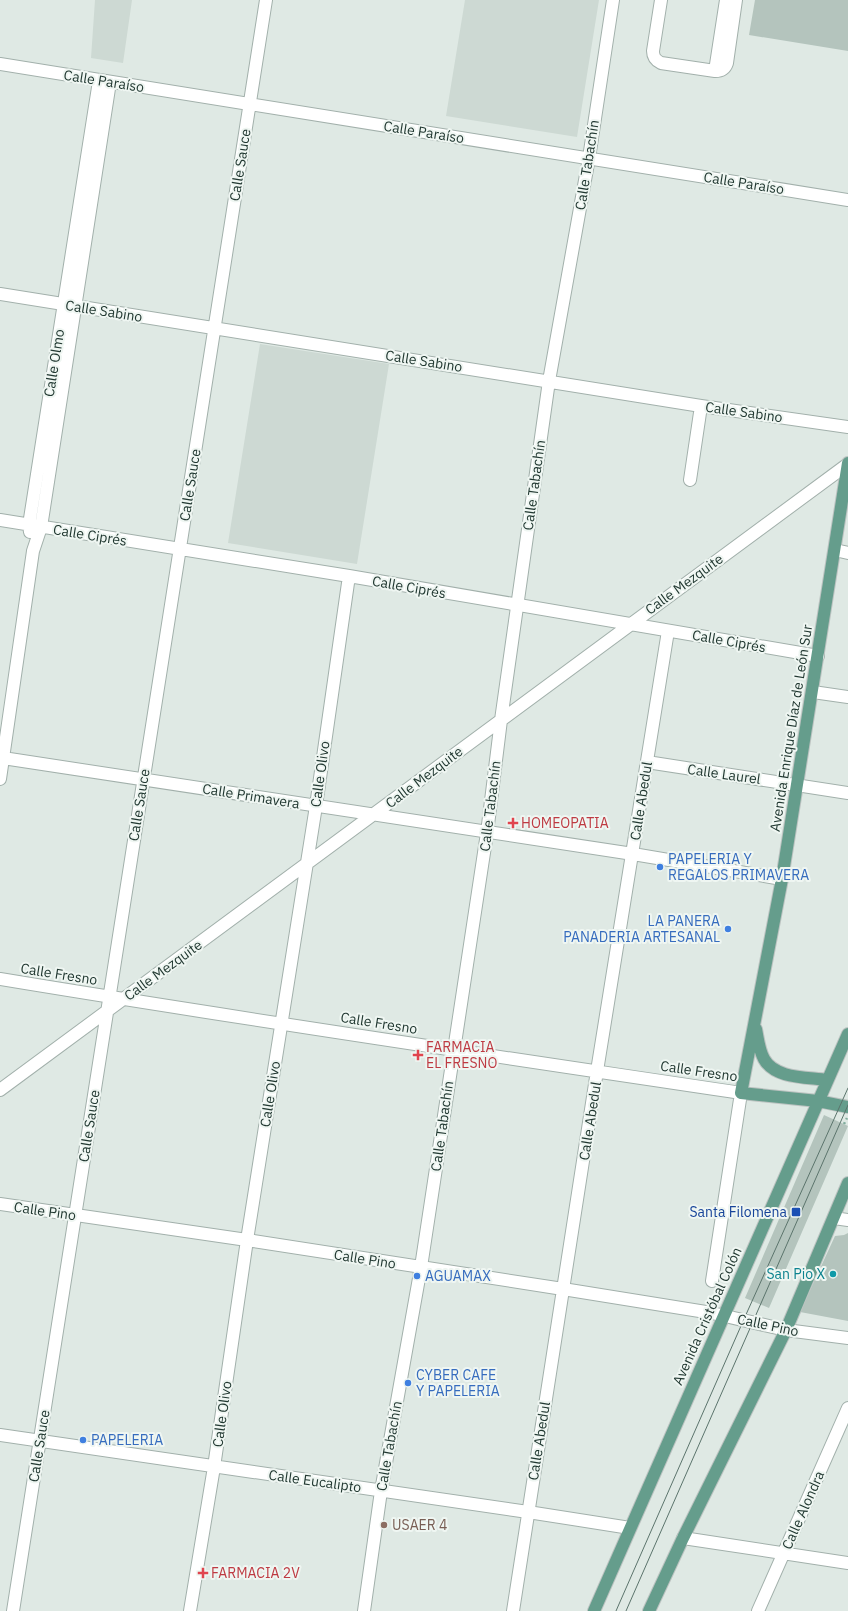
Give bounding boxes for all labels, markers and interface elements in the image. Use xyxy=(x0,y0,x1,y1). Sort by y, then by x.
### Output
street label: Calle Paraíso xyxy=(62,66,146,96)
street label: Calle Paraíso xyxy=(382,117,466,147)
street label: Calle Tabachín xyxy=(571,119,603,211)
street label: Calle Sauce xyxy=(225,127,255,202)
street label: Calle Paraíso xyxy=(702,168,786,198)
street label: Calle Sabino xyxy=(64,296,144,326)
street label: Calle Olmo xyxy=(40,328,68,398)
street label: Calle Sabino xyxy=(384,346,464,376)
street label: Calle Sabino xyxy=(704,398,784,426)
street label: Calle Tabachín xyxy=(519,439,549,531)
street label: Calle Sauce xyxy=(175,447,205,522)
street label: Calle Ciprés xyxy=(52,520,128,550)
street label: Calle Mezquite xyxy=(641,549,727,618)
street label: Calle Ciprés xyxy=(371,572,447,602)
street label: Avenida Enrique Díaz de León Sur xyxy=(766,623,816,833)
street label: Calle Ciprés xyxy=(691,626,767,656)
street label: Calle Olivo xyxy=(306,740,334,808)
street label: Calle Mezquite xyxy=(382,742,466,812)
street label: Calle Tabachín xyxy=(476,760,504,852)
street label: Calle Abedul xyxy=(626,760,656,842)
street label: Calle Laurel xyxy=(686,760,762,788)
street label: Calle Sauce xyxy=(124,767,154,842)
street label: Calle Primavera xyxy=(201,779,301,813)
place label: HOMEOPATIA xyxy=(521,814,609,832)
marker: HOMEOPATIA xyxy=(508,818,518,828)
place label: PAPELERIA Y REGALOS PRIMAVERA xyxy=(668,850,809,884)
marker: PAPELERIA Y REGALOS PRIMAVERA xyxy=(655,862,665,872)
place label: LA PANERA PANADERIA ARTESANAL xyxy=(563,912,720,946)
marker: LA PANERA PANADERIA ARTESANAL xyxy=(723,924,733,934)
street label: Calle Mezquite xyxy=(120,935,206,1004)
street label: Calle Fresno xyxy=(19,959,99,989)
street label: Calle Fresno xyxy=(339,1008,419,1038)
place label: FARMACIA EL FRESNO xyxy=(426,1038,497,1072)
marker: FARMACIA EL FRESNO xyxy=(413,1050,423,1060)
street label: Calle Fresno xyxy=(659,1057,739,1085)
street label: Calle Olivo xyxy=(256,1060,284,1128)
street label: Calle Tabachín xyxy=(427,1080,457,1172)
street label: Calle Abedul xyxy=(575,1080,605,1162)
street label: Calle Sauce xyxy=(74,1088,104,1163)
street label: Calle Pino xyxy=(13,1198,77,1224)
place label: Santa Filomena xyxy=(689,1203,788,1221)
marker: Santa Filomena xyxy=(790,1206,802,1218)
street label: Avenida Cristóbal Colón xyxy=(668,1244,746,1388)
street label: Calle Pino xyxy=(333,1245,397,1273)
place label: San Pio X xyxy=(766,1265,825,1283)
place label: AGUAMAX xyxy=(425,1267,491,1285)
marker: San Pio X xyxy=(828,1269,838,1279)
marker: AGUAMAX xyxy=(412,1271,422,1281)
street label: Calle Pino xyxy=(736,1310,801,1340)
place label: CYBER CAFE Y PAPELERIA xyxy=(416,1366,500,1400)
marker: CYBER CAFE Y PAPELERIA xyxy=(403,1378,413,1388)
street label: Calle Olivo xyxy=(208,1380,236,1448)
street label: Calle Tabachín xyxy=(372,1399,406,1493)
street label: Calle Abedul xyxy=(524,1400,554,1482)
street label: Calle Sauce xyxy=(24,1408,54,1483)
place label: PAPELERIA xyxy=(91,1431,163,1449)
marker: PAPELERIA xyxy=(78,1435,88,1445)
street label: Calle Eucalipto xyxy=(268,1466,363,1496)
street label: Calle Alondra xyxy=(778,1468,829,1552)
place label: USAER 4 xyxy=(392,1516,447,1534)
marker: USAER 4 xyxy=(379,1520,389,1530)
place label: FARMACIA 2V xyxy=(211,1564,300,1582)
marker: FARMACIA 2V xyxy=(198,1568,208,1578)

